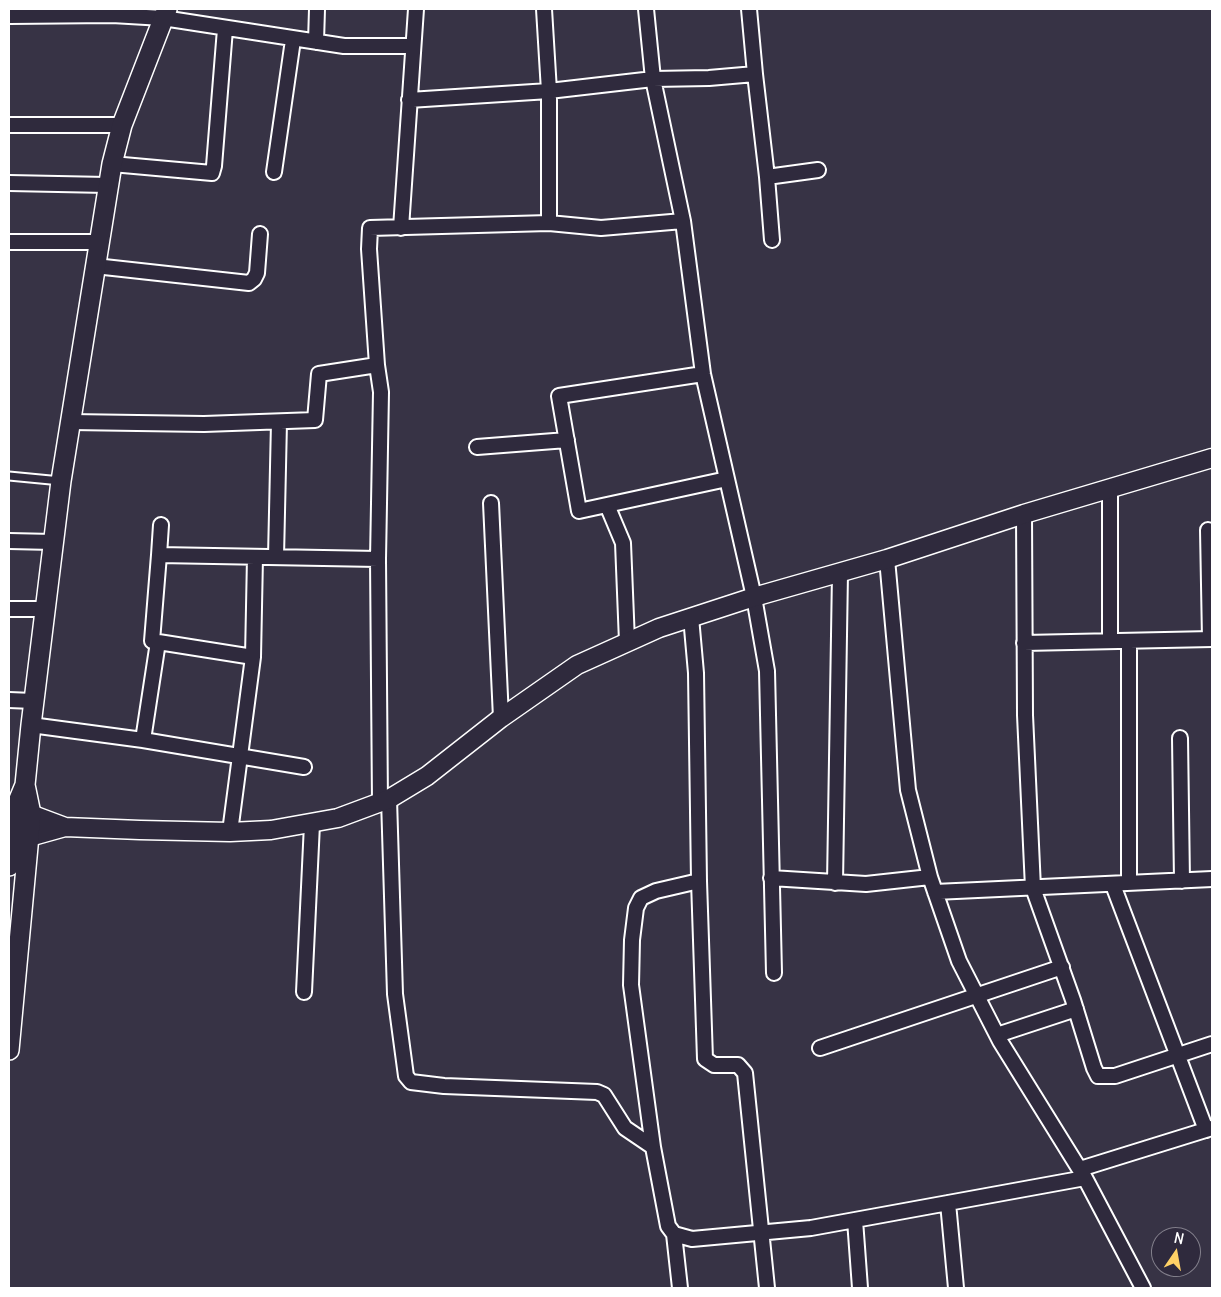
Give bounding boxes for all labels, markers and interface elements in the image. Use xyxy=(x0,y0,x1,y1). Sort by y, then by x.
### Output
north arrow xyxy=(1151,1227,1201,1277)
text: N xyxy=(1172,1228,1186,1248)

